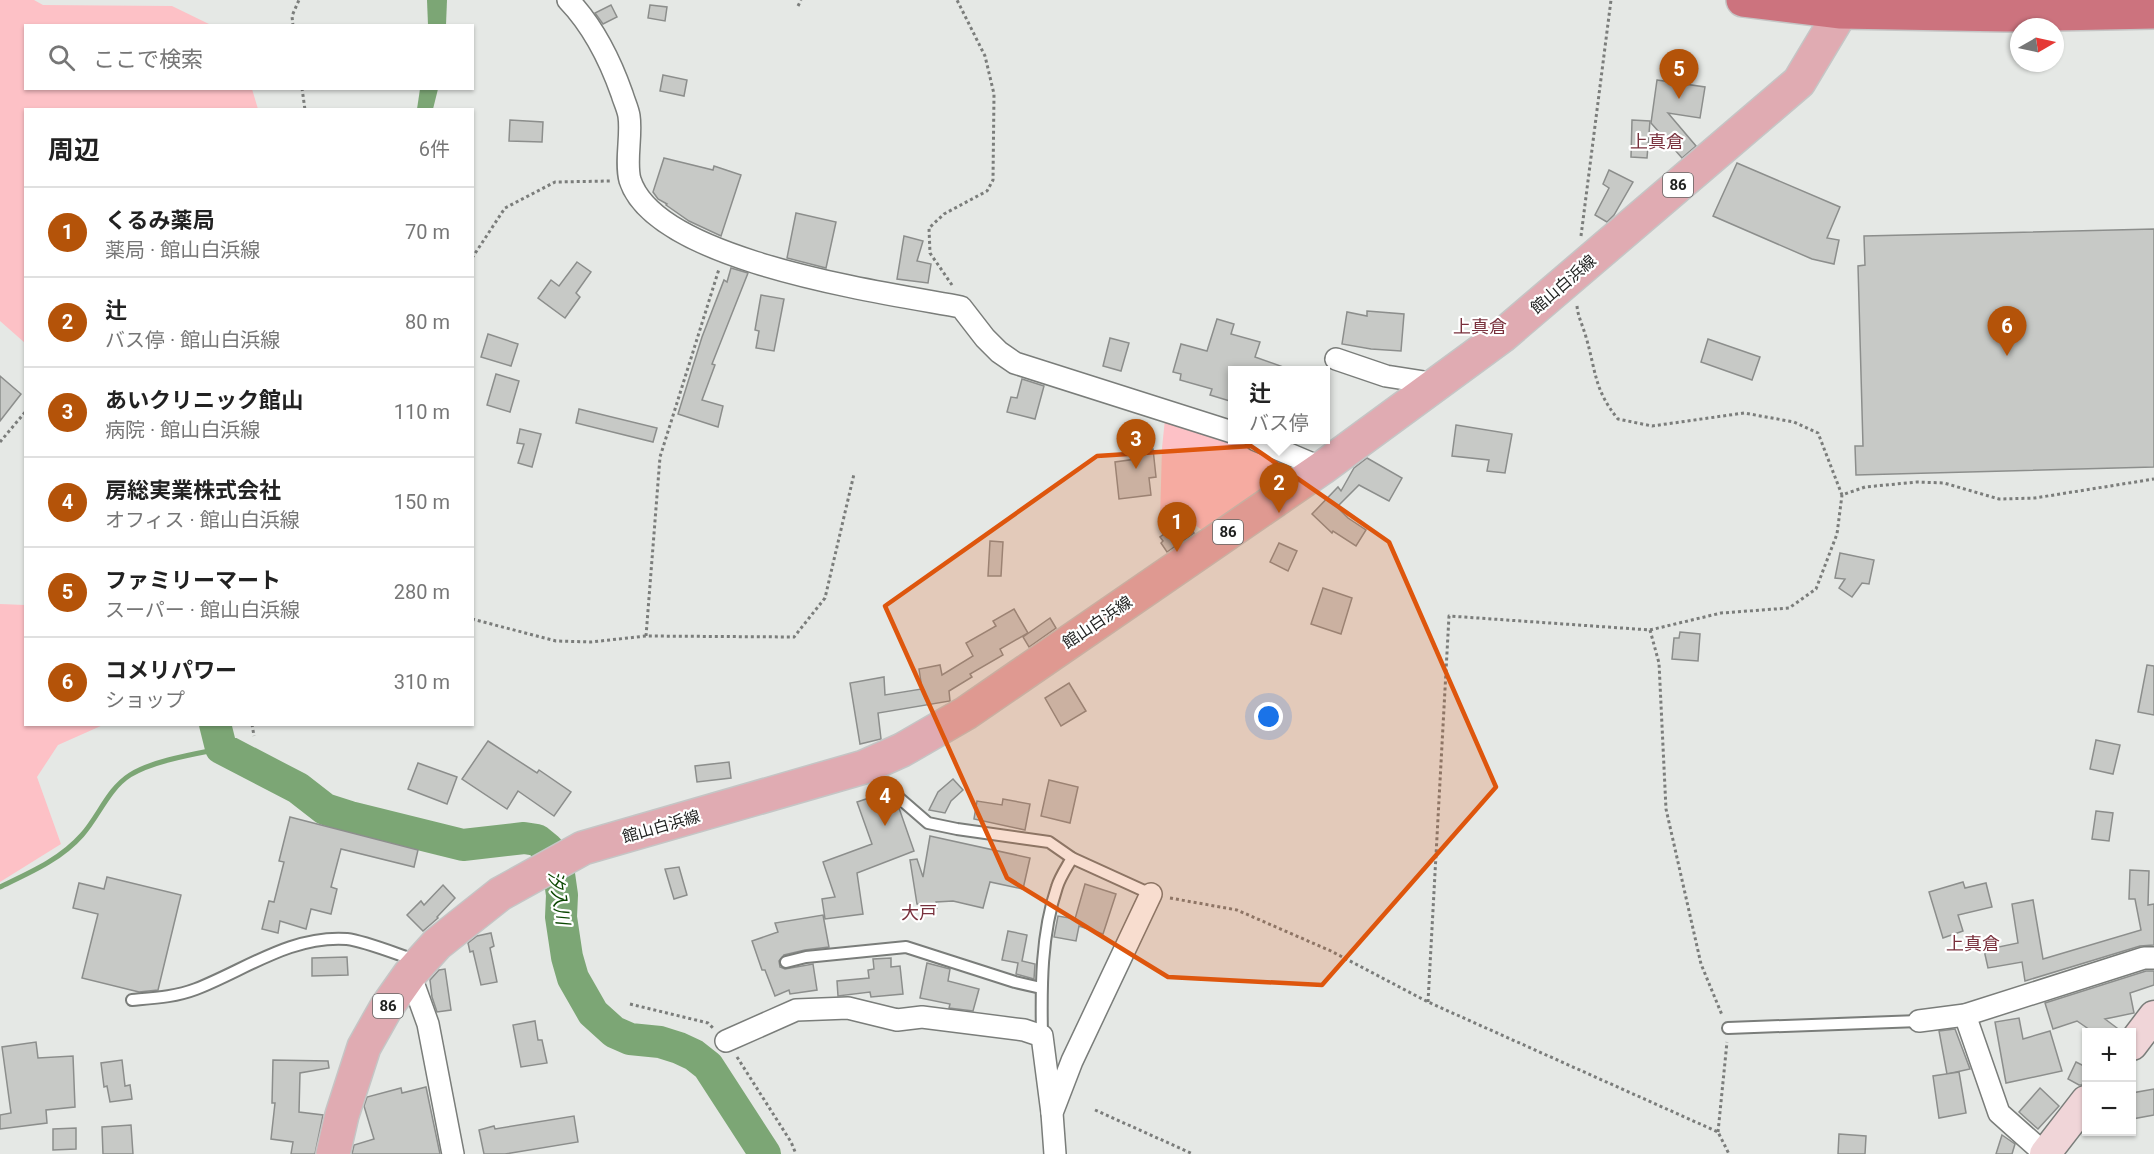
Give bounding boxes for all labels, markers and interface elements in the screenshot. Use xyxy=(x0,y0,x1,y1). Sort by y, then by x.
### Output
north arrow xyxy=(2010,18,2064,72)
search box xyxy=(24,24,474,90)
icon: search xyxy=(45,41,78,74)
text: ここで検索 xyxy=(93,47,203,72)
pin: 5 xyxy=(1660,50,1698,99)
district label: 上真倉 xyxy=(1630,131,1684,152)
text: 周辺 xyxy=(48,135,100,165)
text: 6件 xyxy=(419,137,450,161)
road number: 86 xyxy=(1663,173,1693,197)
text: くるみ薬局 xyxy=(105,208,215,233)
text: 1 xyxy=(62,220,73,244)
text: 70 m xyxy=(405,220,450,244)
text: 薬局 · 館山白浜線 xyxy=(105,238,260,262)
street label: 館山白浜線 xyxy=(1527,251,1600,318)
text: 辻 xyxy=(105,298,127,323)
pin: 6 xyxy=(1988,306,2026,356)
text: 2 xyxy=(62,310,73,334)
text: 80 m xyxy=(405,310,450,334)
district label: 上真倉 xyxy=(1453,316,1507,337)
text: バス停 · 館山白浜線 xyxy=(105,328,280,352)
popup xyxy=(1228,366,1330,444)
text: 辻 xyxy=(1249,381,1271,406)
text: あいクリニック館山 xyxy=(105,388,303,413)
text: 3 xyxy=(62,400,73,424)
text: 110 m xyxy=(394,400,450,424)
text: バス停 xyxy=(1249,411,1309,435)
text: 病院 · 館山白浜線 xyxy=(105,418,260,442)
pin: 3 xyxy=(1116,420,1156,469)
pin: 2 xyxy=(1260,464,1298,513)
text: 房総実業株式会社 xyxy=(105,478,281,503)
text: 4 xyxy=(62,490,73,514)
text: 150 m xyxy=(394,490,450,514)
pin: 1 xyxy=(1158,502,1196,552)
text: オフィス · 館山白浜線 xyxy=(105,508,300,532)
road number: 86 xyxy=(1213,520,1243,544)
text: ファミリーマート xyxy=(105,568,281,593)
text: 5 xyxy=(62,580,73,604)
text: 280 m xyxy=(394,580,450,604)
street label: 館山白浜線 xyxy=(1059,592,1136,653)
text: スーパー · 館山白浜線 xyxy=(105,598,300,622)
text: コメリパワー xyxy=(105,658,237,683)
text: 6 xyxy=(62,670,73,694)
text: 310 m xyxy=(394,670,450,694)
text: ショップ xyxy=(105,688,185,712)
your location xyxy=(1254,702,1283,731)
pin: 4 xyxy=(866,776,904,826)
street label: 館山白浜線 xyxy=(620,806,702,847)
water label: 汐入川 xyxy=(545,870,574,928)
district label: 大戸 xyxy=(901,902,937,923)
district label: 上真倉 xyxy=(1946,933,2000,954)
road number: 86 xyxy=(373,994,403,1018)
map controls xyxy=(2082,1028,2136,1136)
button: + xyxy=(2082,1028,2136,1082)
button: − xyxy=(2082,1082,2136,1136)

